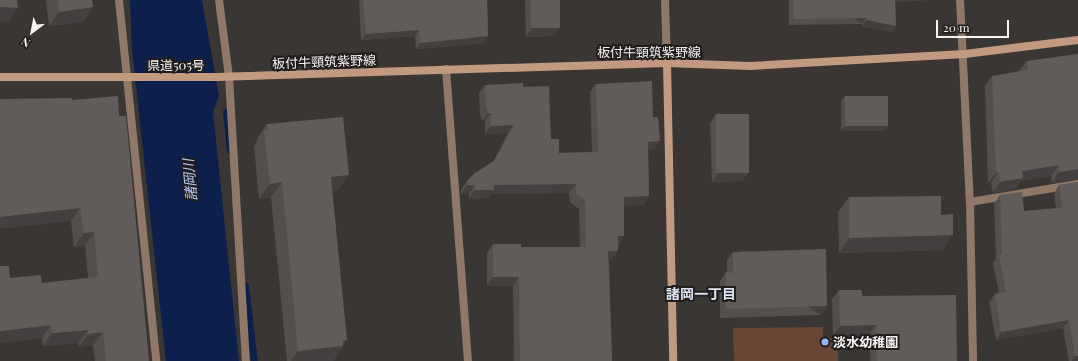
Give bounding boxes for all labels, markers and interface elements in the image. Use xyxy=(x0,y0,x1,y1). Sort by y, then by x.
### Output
north arrow xyxy=(12,12,52,52)
scale bar xyxy=(938,12,1011,38)
text: 20 m xyxy=(943,19,970,35)
text: N xyxy=(18,34,33,51)
street label: 板付牛頸筑紫野線 xyxy=(597,44,701,60)
street label: 板付牛頸筑紫野線 xyxy=(272,52,376,72)
street label: 県道505号 xyxy=(147,57,205,73)
water label: 諸岡川 xyxy=(180,158,200,202)
district label: 諸岡一丁目 xyxy=(666,286,736,302)
place label: 淡水幼稚園 xyxy=(833,334,898,350)
marker: 淡水幼稚園 xyxy=(820,337,830,347)

